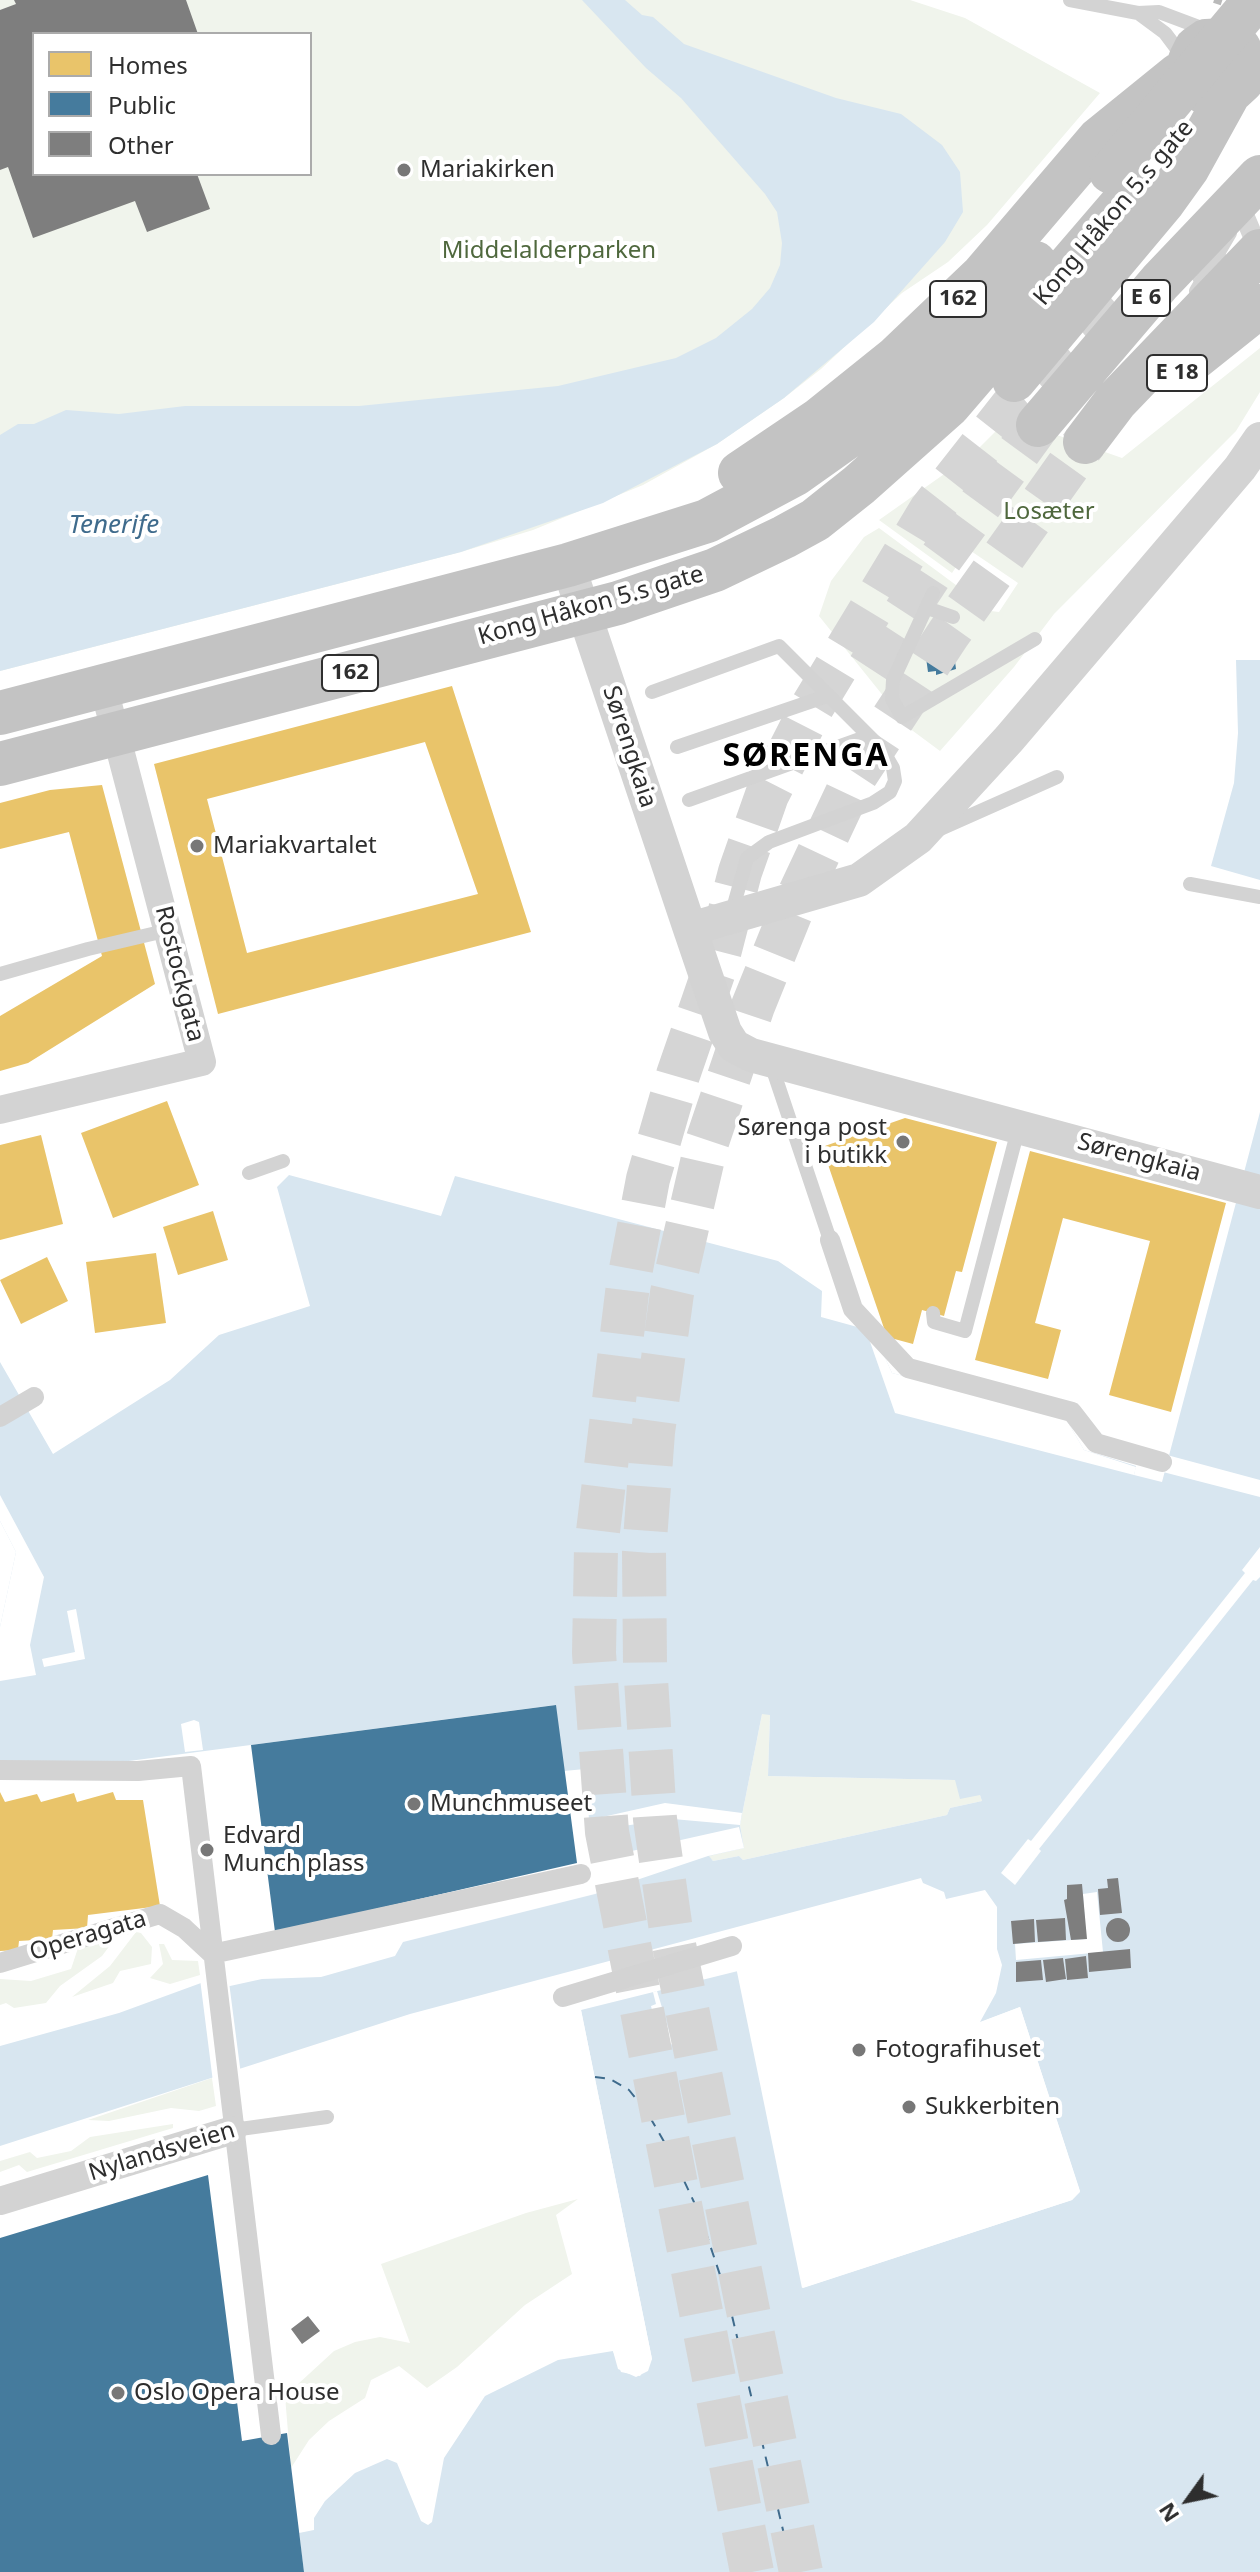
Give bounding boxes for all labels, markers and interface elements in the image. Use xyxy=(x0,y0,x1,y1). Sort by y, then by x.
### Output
legend xyxy=(32,32,312,176)
text: Homes xyxy=(108,48,188,81)
text: Public xyxy=(108,88,176,121)
street label: Kong Håkon 5.s gate xyxy=(1028,114,1200,312)
text: Other xyxy=(108,128,174,161)
place label: Mariakirken xyxy=(420,156,555,184)
marker: Mariakirken xyxy=(395,161,413,179)
park label: Middelalderparken xyxy=(442,237,656,265)
road number: E 6 xyxy=(1122,280,1170,316)
road number: 162 xyxy=(930,281,986,317)
road number: E 18 xyxy=(1147,355,1207,391)
park label: Losæter xyxy=(1003,498,1095,526)
water label: Tenerife xyxy=(69,510,159,542)
street label: Kong Håkon 5.s gate xyxy=(475,560,707,652)
road number: 162 xyxy=(322,655,378,691)
street label: Sørengkaia xyxy=(596,683,662,811)
district label: SØRENGA xyxy=(722,738,890,776)
place label: Mariakvartalet xyxy=(213,832,377,860)
marker: Mariakvartalet xyxy=(188,837,206,855)
street label: Rostockgata xyxy=(148,903,210,1045)
place label: Sørenga post i butikk xyxy=(738,1114,887,1170)
street label: Sørengkaia xyxy=(1074,1128,1204,1188)
marker: Sørenga post i butikk xyxy=(894,1133,912,1151)
place label: Munchmuseet xyxy=(430,1790,592,1818)
marker: Munchmuseet xyxy=(405,1795,423,1813)
place label: Edvard Munch plass xyxy=(223,1822,364,1878)
marker: Edvard Munch plass xyxy=(198,1841,216,1859)
street label: Operagata xyxy=(26,1905,150,1967)
place label: Fotografihuset xyxy=(875,2036,1041,2064)
marker: Fotografihuset xyxy=(850,2041,868,2059)
place label: Sukkerbiten xyxy=(925,2093,1060,2121)
marker: Sukkerbiten xyxy=(900,2098,918,2116)
street label: Nylandsveien xyxy=(85,2116,239,2188)
place label: Oslo Opera House xyxy=(134,2379,340,2407)
marker: Oslo Opera House xyxy=(109,2384,127,2402)
north arrow xyxy=(1148,2460,1228,2540)
text: N xyxy=(1150,2497,1185,2529)

